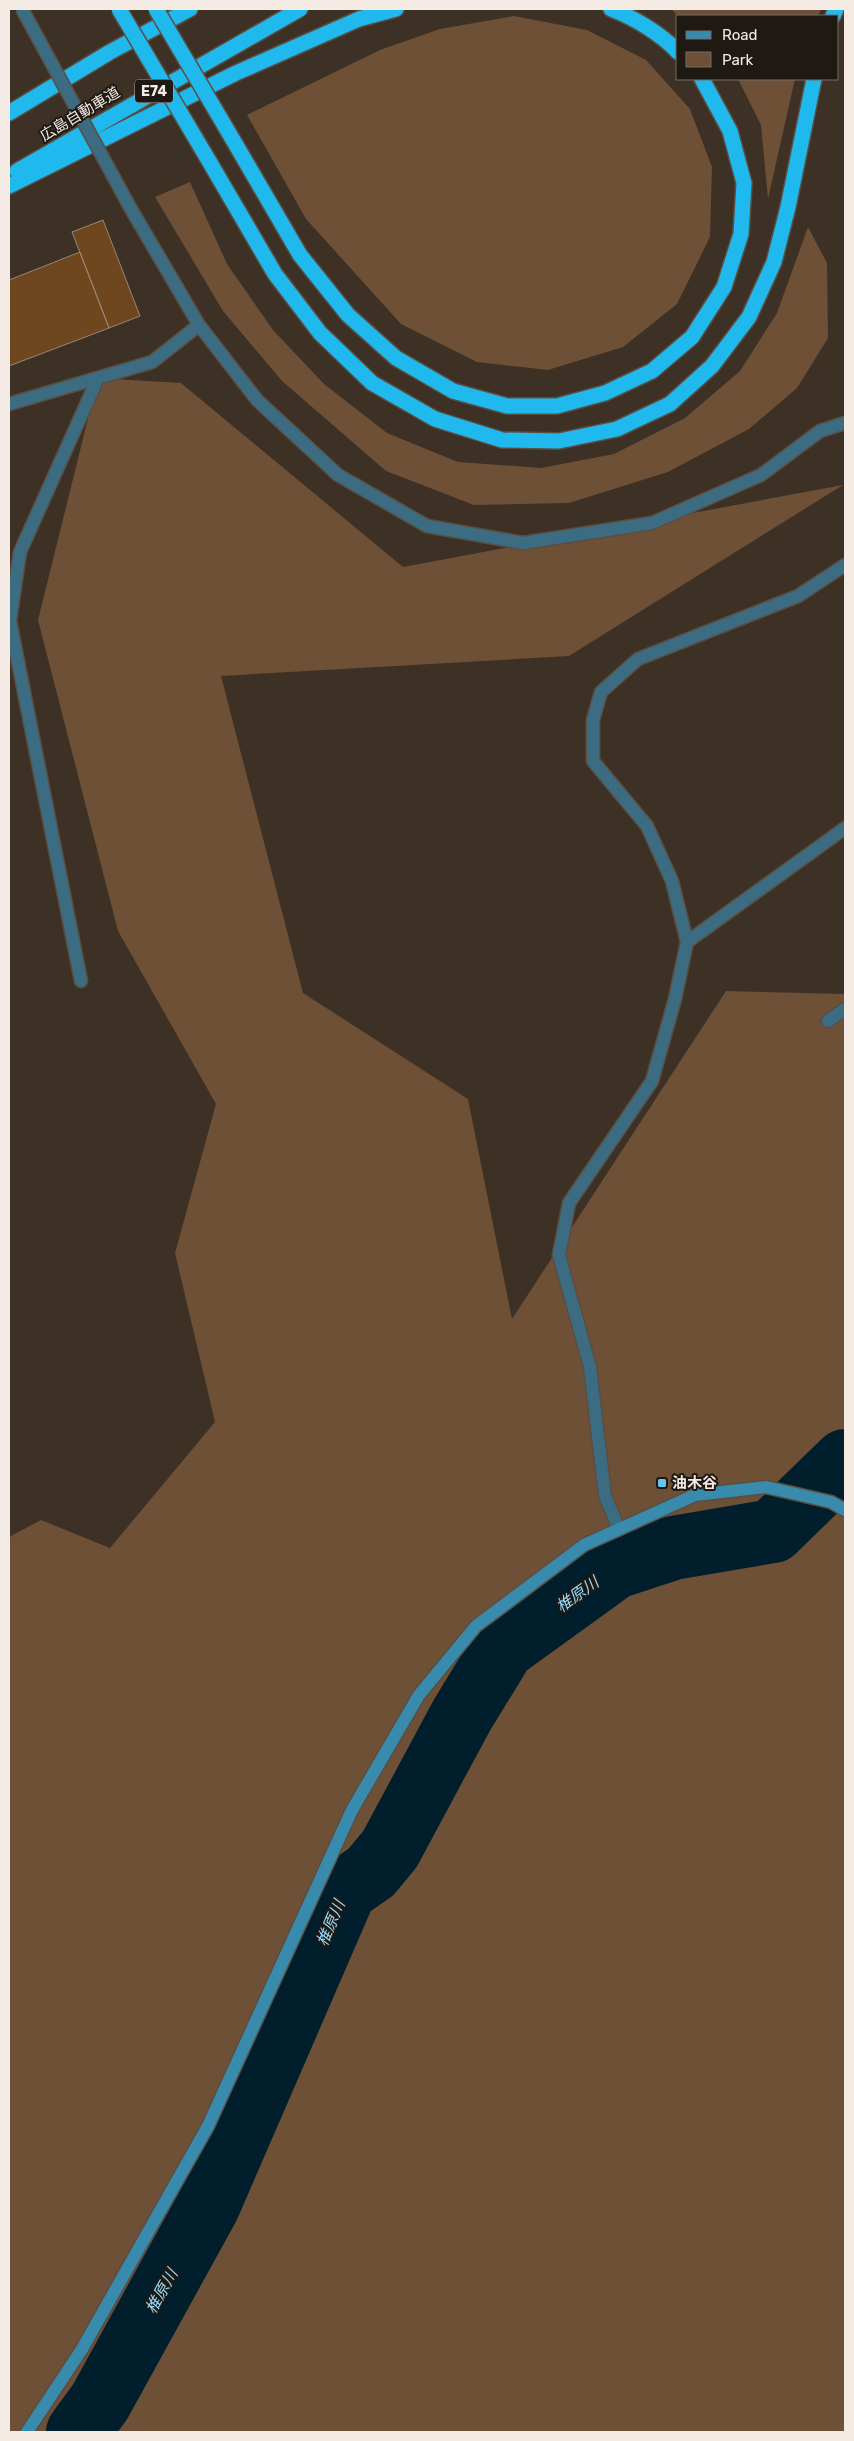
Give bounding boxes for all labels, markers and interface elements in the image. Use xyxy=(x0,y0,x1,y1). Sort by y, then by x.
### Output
legend xyxy=(676,15,839,80)
text: Road xyxy=(722,26,758,44)
text: Park xyxy=(722,51,753,69)
road number: E74 xyxy=(135,80,173,102)
street label: 広島自動車道 xyxy=(37,83,123,145)
place label: 油木谷 xyxy=(672,1474,717,1492)
marker: 油木谷 xyxy=(656,1477,668,1489)
water label: 椎原川 xyxy=(552,1571,604,1616)
water label: 椎原川 xyxy=(312,1896,349,1949)
water label: 椎原川 xyxy=(141,2264,182,2317)

